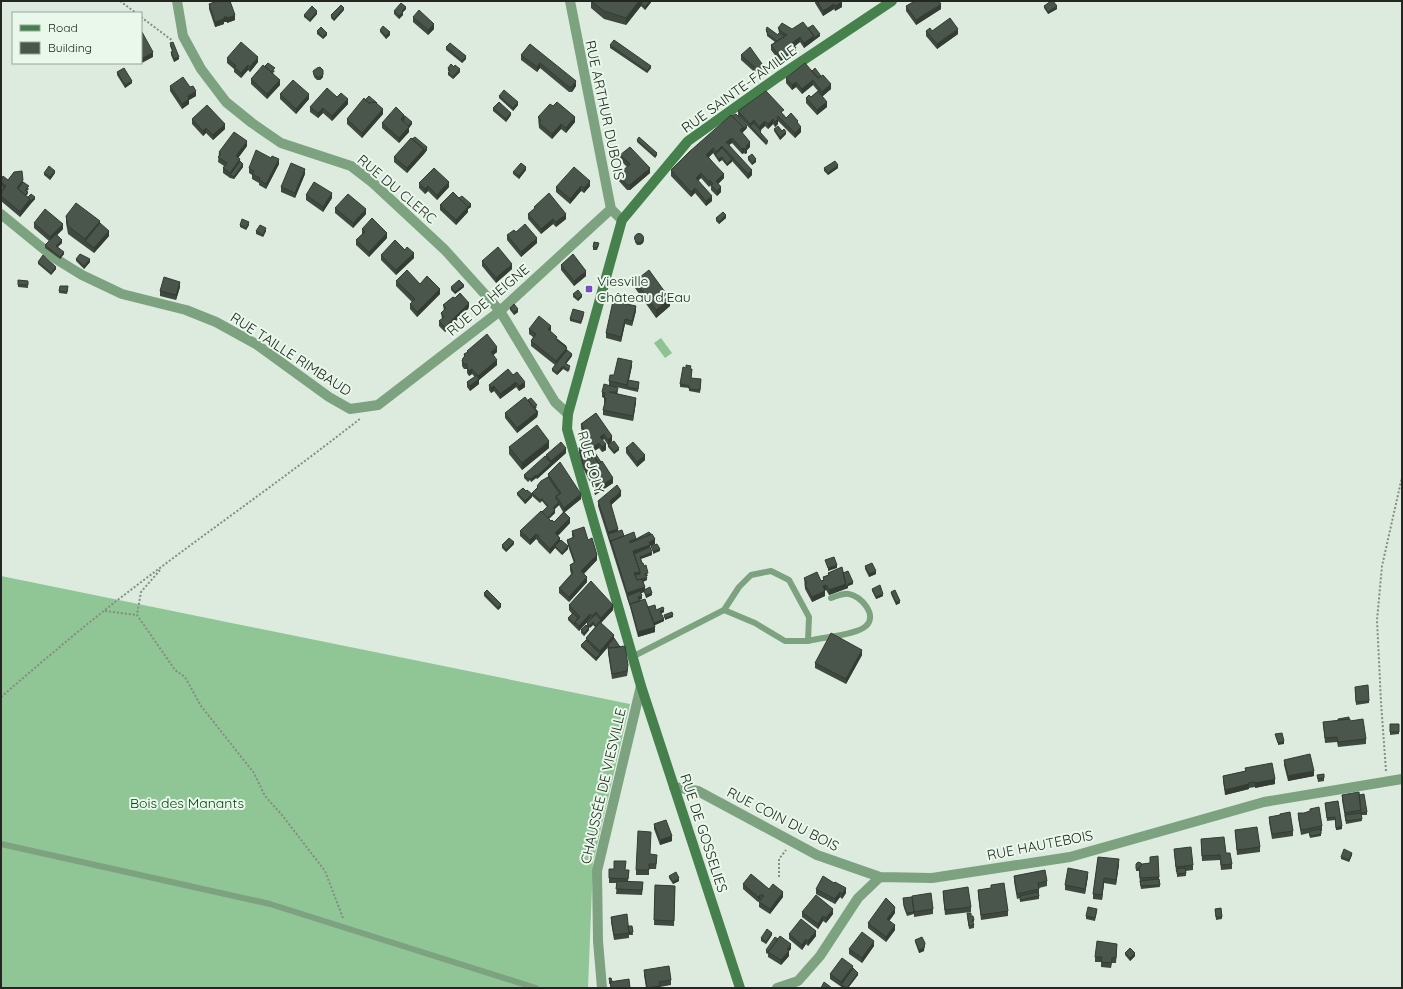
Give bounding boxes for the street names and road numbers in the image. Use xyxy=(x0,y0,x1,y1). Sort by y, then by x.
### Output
street label: RUE ARTHUR DUBOIS xyxy=(581,39,629,182)
street label: RUE SAINTE-FAMILLE xyxy=(678,41,800,137)
street label: RUE DU CLERC xyxy=(354,151,440,227)
street label: RUE DE HEIGNE xyxy=(443,260,533,340)
street label: RUE TAILLE RIMBAUD xyxy=(227,308,355,400)
street label: RUE JOLY xyxy=(573,429,609,496)
street label: CHAUSSÉE DE VIESVILLE xyxy=(576,706,630,866)
street label: RUE DE GOSSELIES xyxy=(676,771,732,895)
street label: RUE COIN DU BOIS xyxy=(724,783,842,855)
street label: RUE HAUTEBOIS xyxy=(985,826,1095,864)

